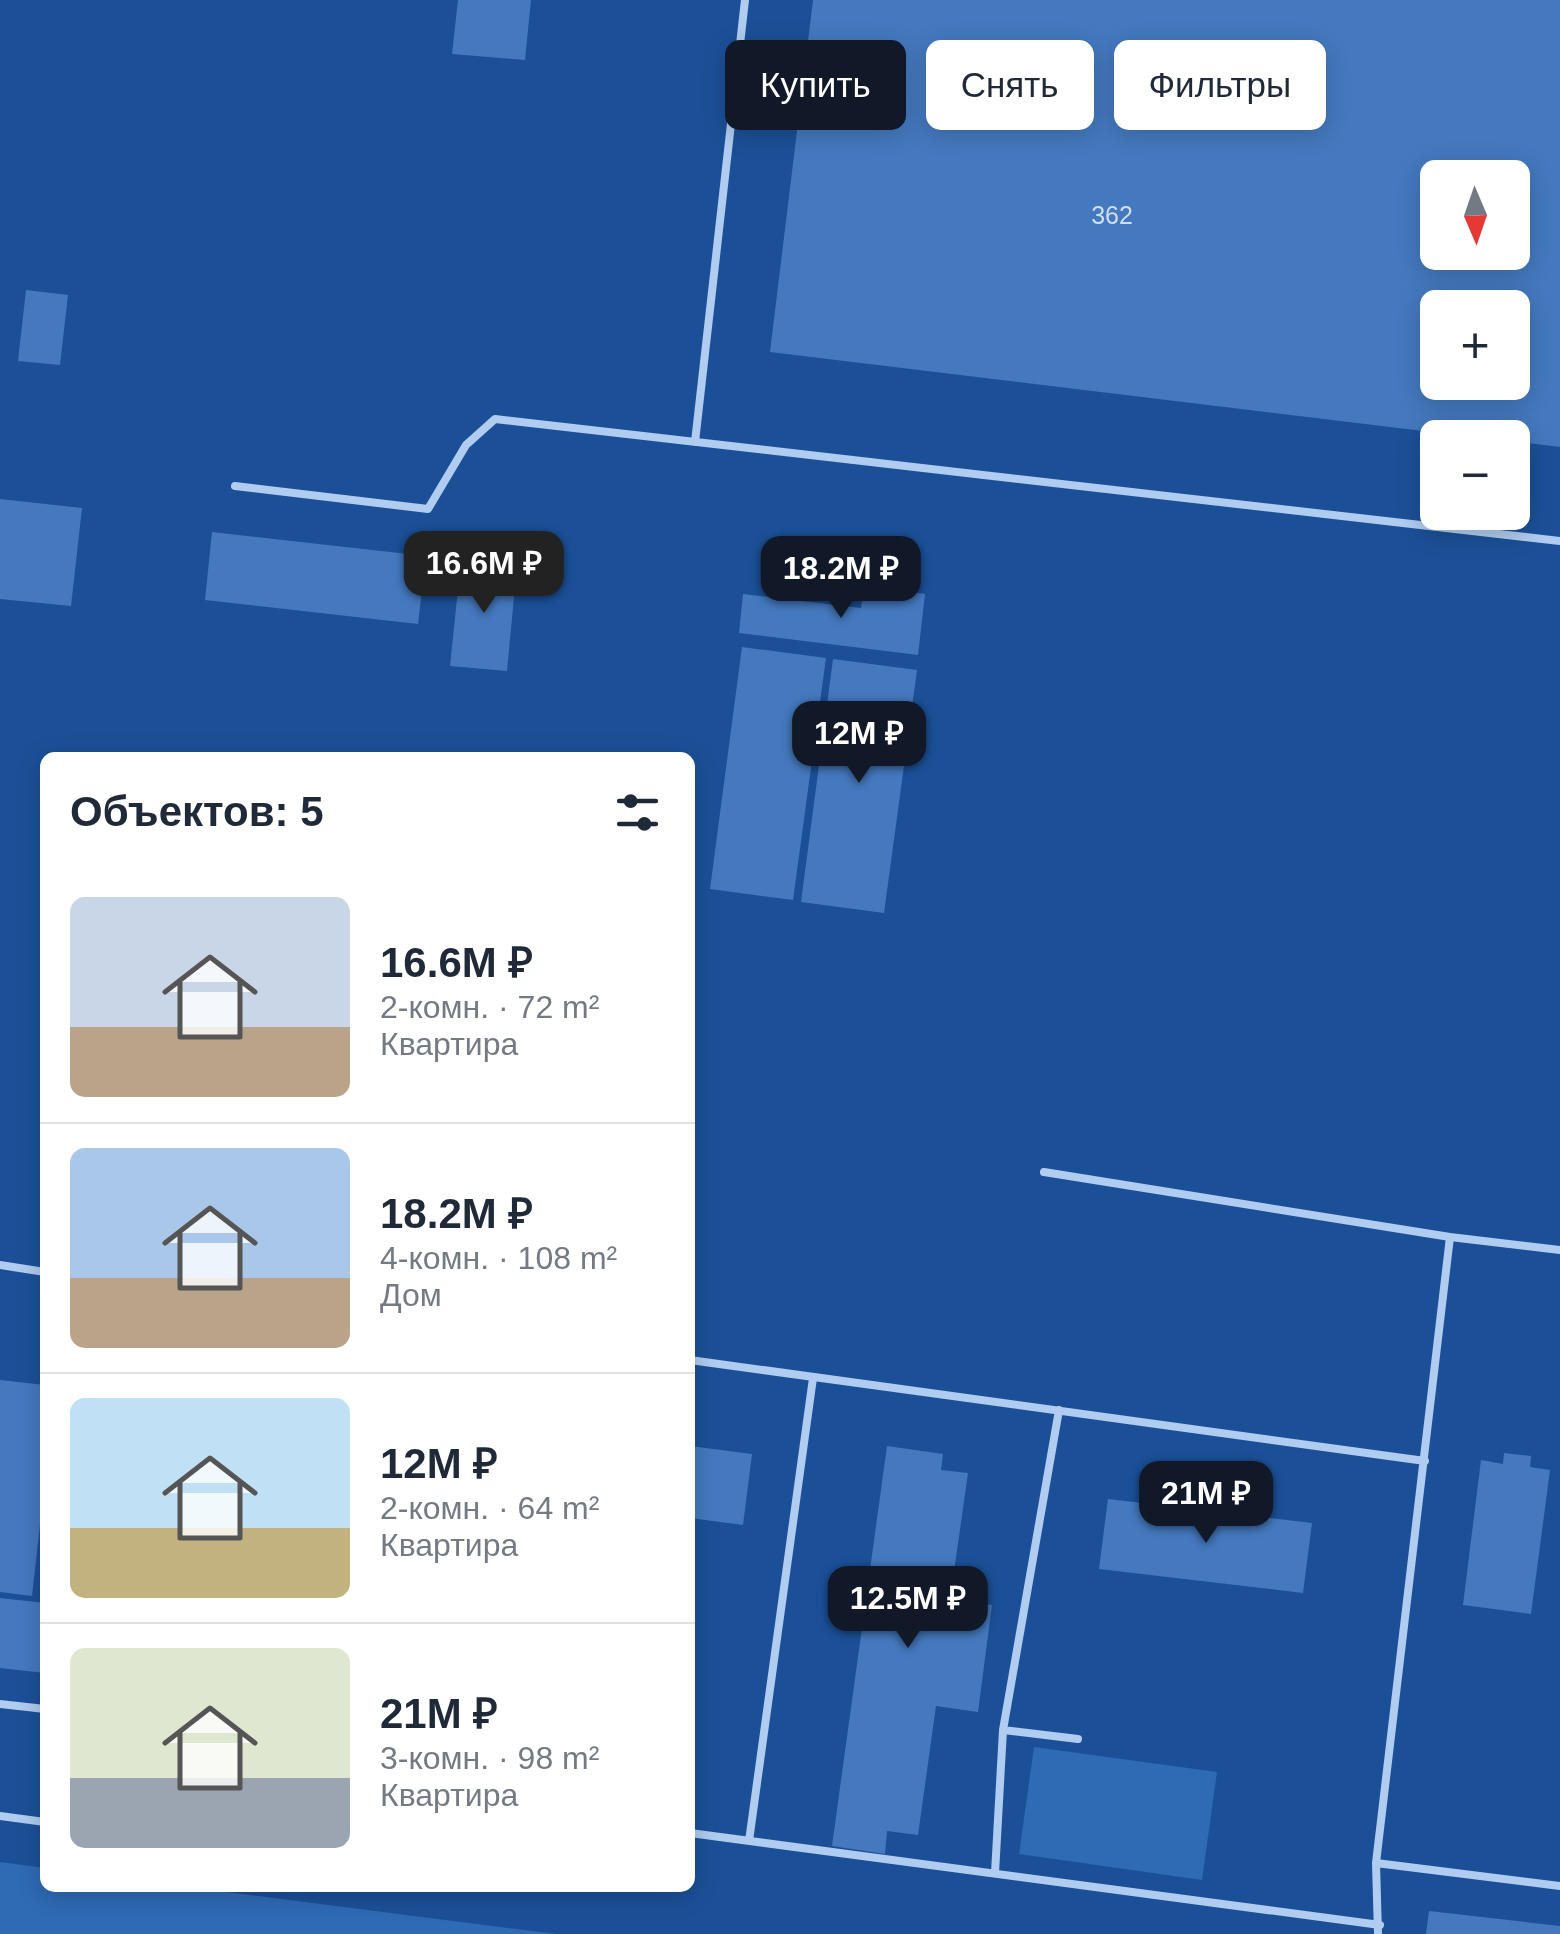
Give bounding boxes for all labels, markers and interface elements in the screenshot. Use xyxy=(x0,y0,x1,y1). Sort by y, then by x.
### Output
chip: Купить xyxy=(725,40,906,130)
chip: Снять xyxy=(926,40,1094,130)
chip: Фильтры xyxy=(1114,40,1326,130)
north arrow xyxy=(1420,160,1530,270)
map controls xyxy=(1420,160,1530,530)
house number: 362 xyxy=(1091,201,1133,229)
button: + xyxy=(1420,290,1530,400)
button: − xyxy=(1420,420,1530,530)
pin: 16.6M ₽ xyxy=(392,531,576,616)
pin: 18.2M ₽ xyxy=(749,536,933,621)
text: 16.6M ₽ xyxy=(426,545,542,581)
text: 18.2M ₽ xyxy=(783,550,899,586)
pin: 12M ₽ xyxy=(789,701,929,786)
text: 12M ₽ xyxy=(814,715,904,751)
icon: filters xyxy=(610,785,665,840)
text: Объектов: 5 xyxy=(70,788,324,835)
icon: home xyxy=(150,937,270,1057)
text: 16.6M ₽ xyxy=(380,939,533,986)
text: 2-комн. · 72 m² xyxy=(380,989,599,1025)
text: Квартира xyxy=(380,1026,518,1062)
icon: home xyxy=(150,1188,270,1308)
text: 18.2M ₽ xyxy=(380,1190,533,1237)
text: 4-комн. · 108 m² xyxy=(380,1240,617,1276)
text: Дом xyxy=(380,1277,442,1313)
icon: home xyxy=(150,1438,270,1558)
text: 12M ₽ xyxy=(380,1440,498,1487)
pin: 21M ₽ xyxy=(1136,1461,1276,1546)
text: 21M ₽ xyxy=(1161,1475,1251,1511)
text: 2-комн. · 64 m² xyxy=(380,1490,599,1526)
text: Квартира xyxy=(380,1527,518,1563)
pin: 12.5M ₽ xyxy=(816,1566,1000,1651)
text: 12.5M ₽ xyxy=(850,1580,966,1616)
icon: home xyxy=(150,1688,270,1808)
text: 21M ₽ xyxy=(380,1690,498,1737)
text: 3-комн. · 98 m² xyxy=(380,1740,599,1776)
text: Квартира xyxy=(380,1777,518,1813)

